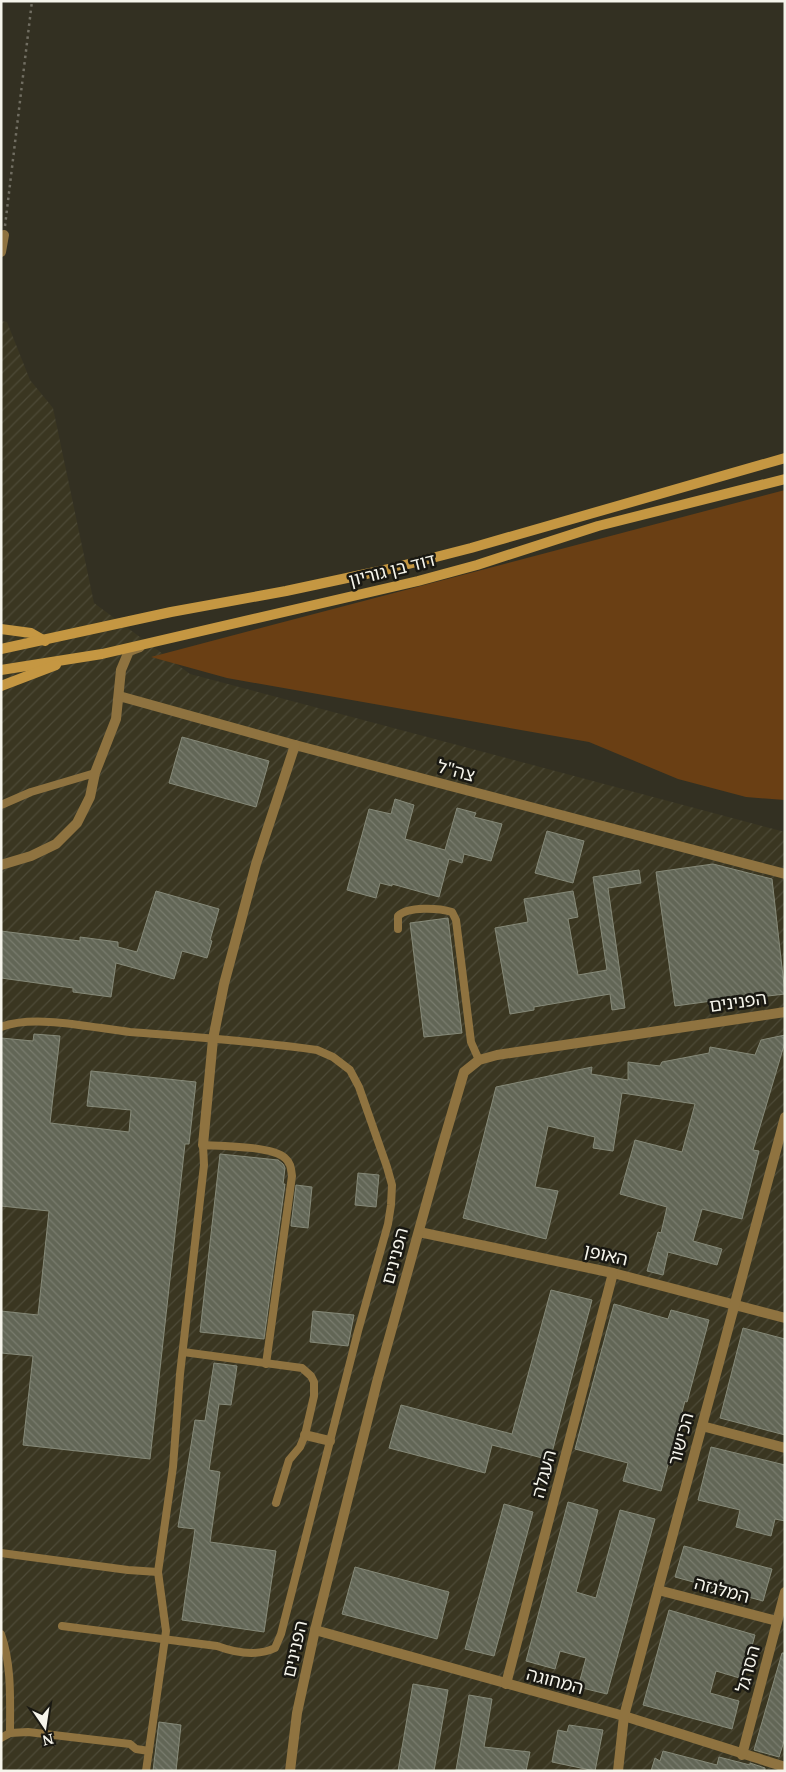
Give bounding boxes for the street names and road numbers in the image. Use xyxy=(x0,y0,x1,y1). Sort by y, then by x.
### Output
street label: דוד בן גוריון xyxy=(346,547,438,591)
street label: צה"ל xyxy=(435,754,478,787)
street label: הפנינים xyxy=(708,985,768,1017)
street label: הפנינים xyxy=(375,1225,413,1287)
street label: האופן xyxy=(582,1237,631,1271)
street label: הכישור xyxy=(662,1410,699,1468)
street label: העגלה xyxy=(525,1447,561,1501)
street label: המלגזה xyxy=(692,1570,753,1608)
street label: הפנינים xyxy=(276,1618,312,1680)
street label: הסרגל xyxy=(729,1642,765,1695)
street label: המחוגה xyxy=(524,1661,587,1699)

